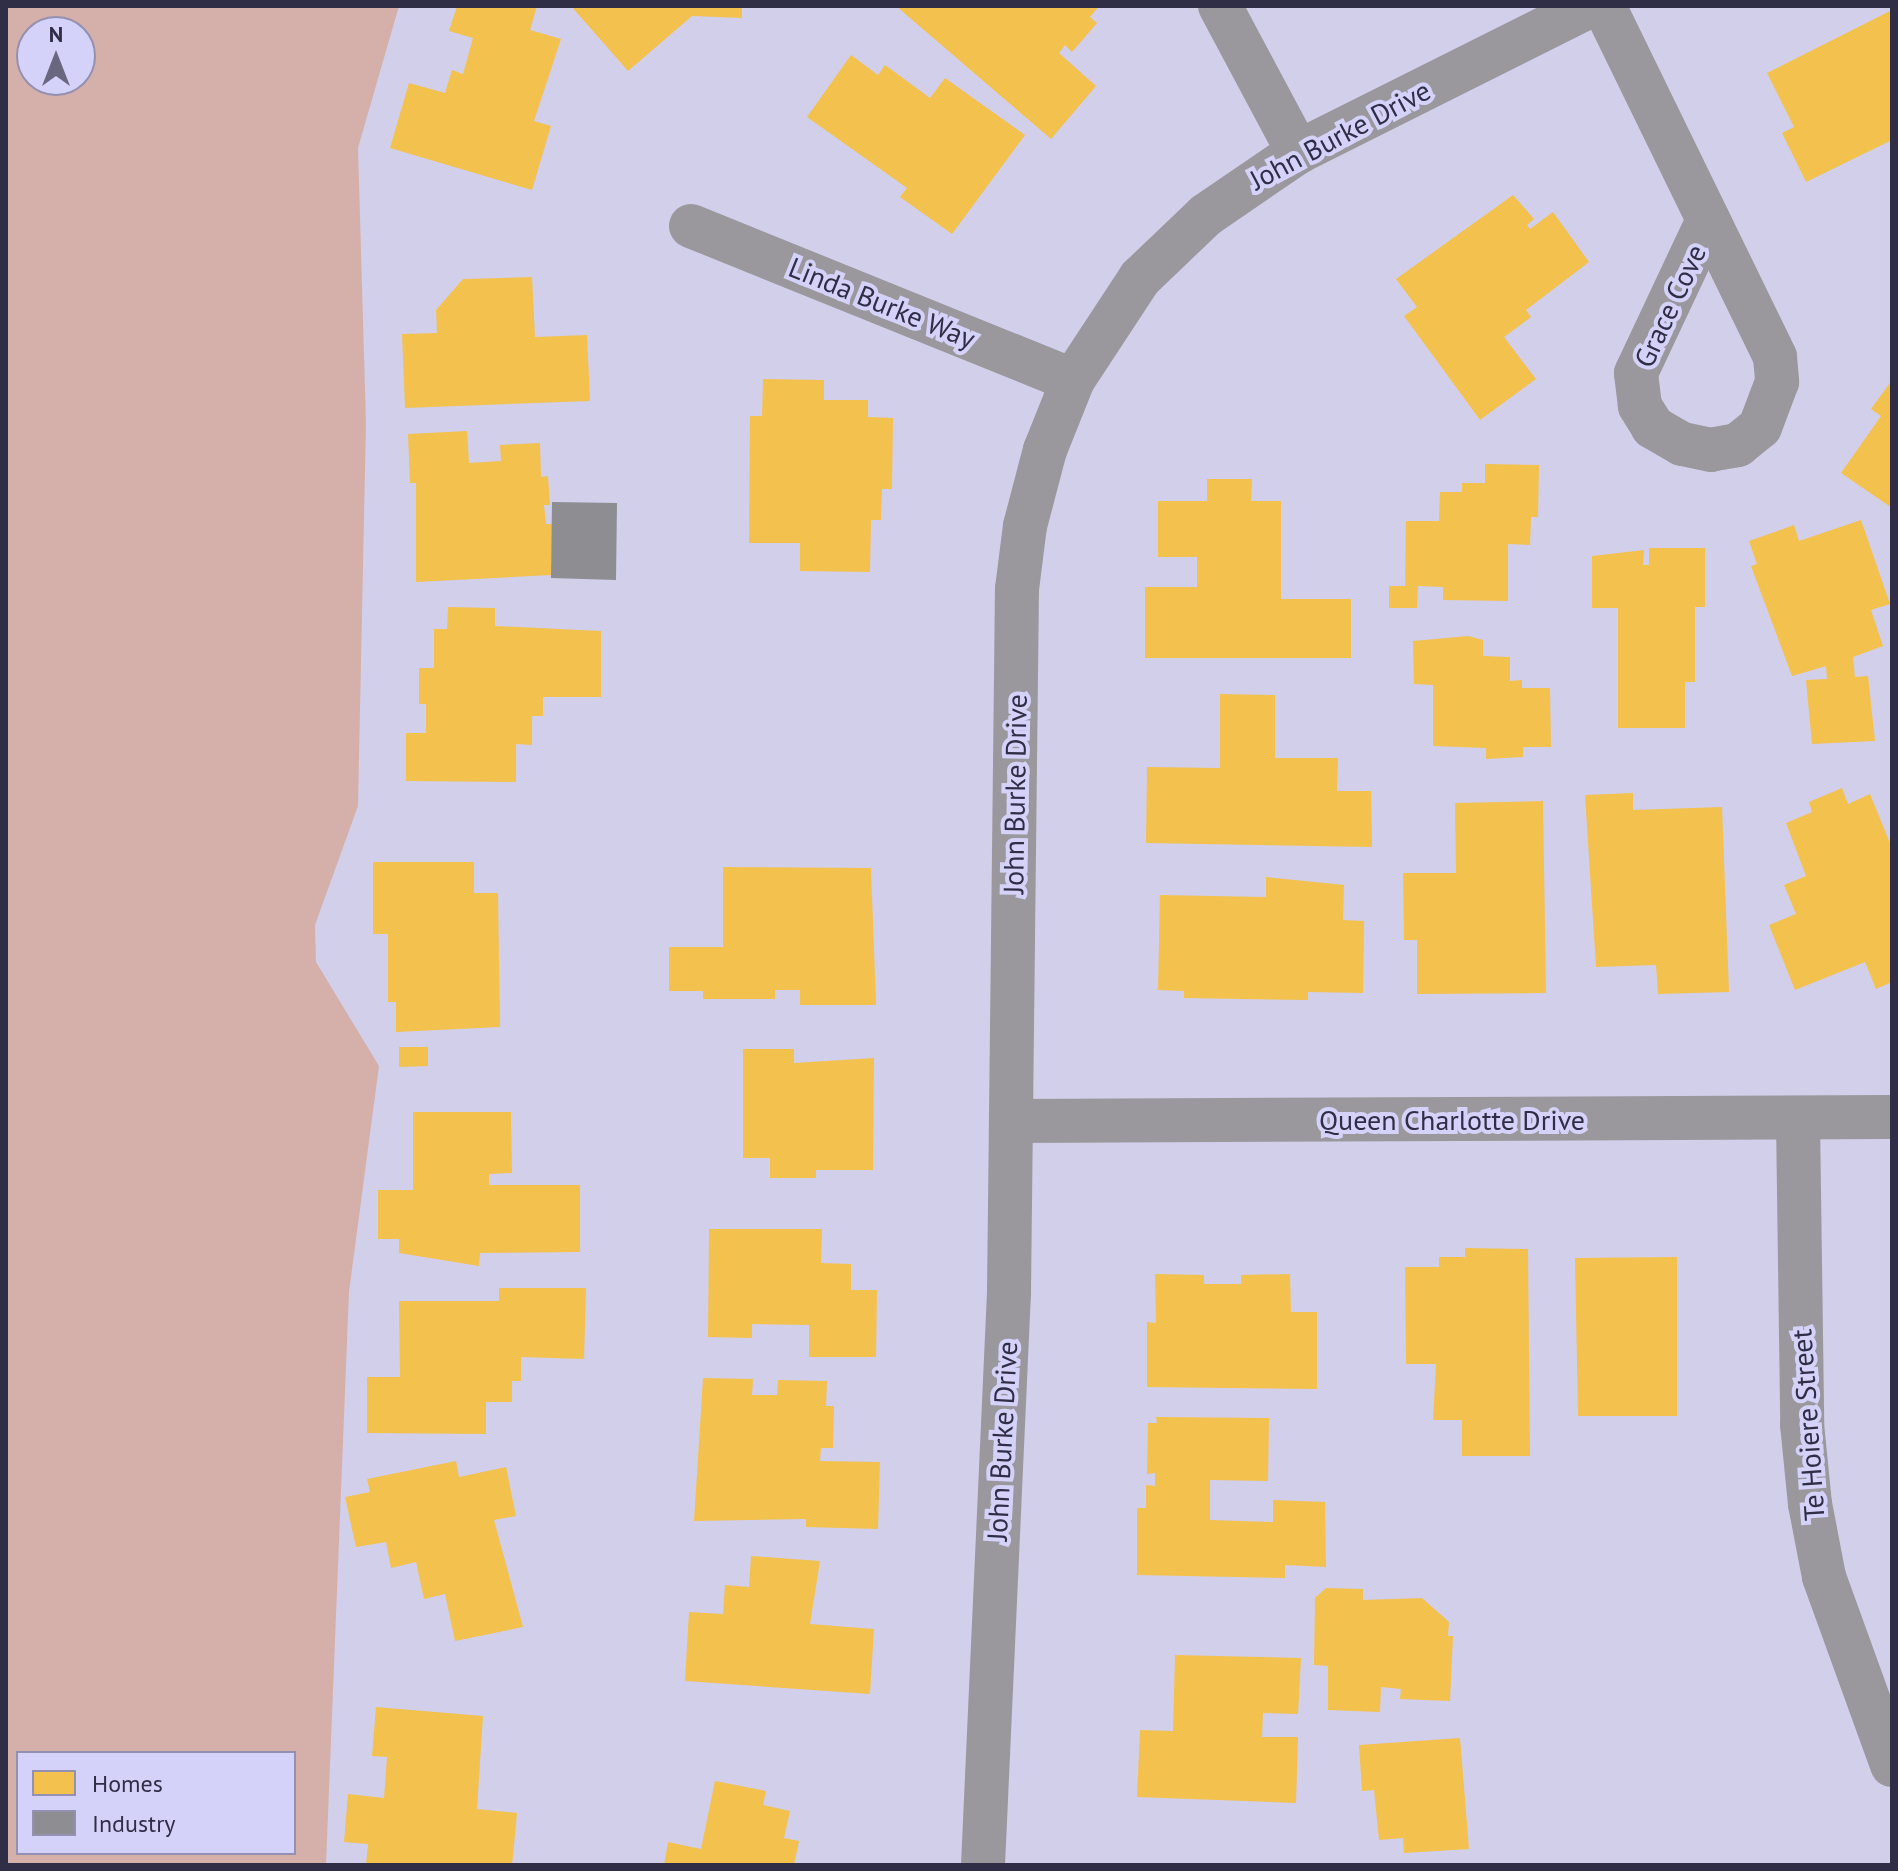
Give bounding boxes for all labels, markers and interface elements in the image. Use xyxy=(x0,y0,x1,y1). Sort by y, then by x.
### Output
north arrow xyxy=(16,16,96,96)
text: N xyxy=(49,20,63,48)
street label: John Burke Drive xyxy=(1244,73,1436,197)
street label: Grace Cove xyxy=(1627,239,1713,373)
street label: Linda Burke Way xyxy=(784,250,980,356)
street label: John Burke Drive xyxy=(996,694,1034,894)
street label: Queen Charlotte Drive xyxy=(1319,1103,1585,1137)
street label: Te Hoiere Street xyxy=(1785,1328,1831,1522)
street label: John Burke Drive xyxy=(980,1340,1024,1542)
legend xyxy=(16,1751,296,1855)
text: Homes xyxy=(92,1768,163,1799)
text: Industry xyxy=(92,1808,176,1839)

